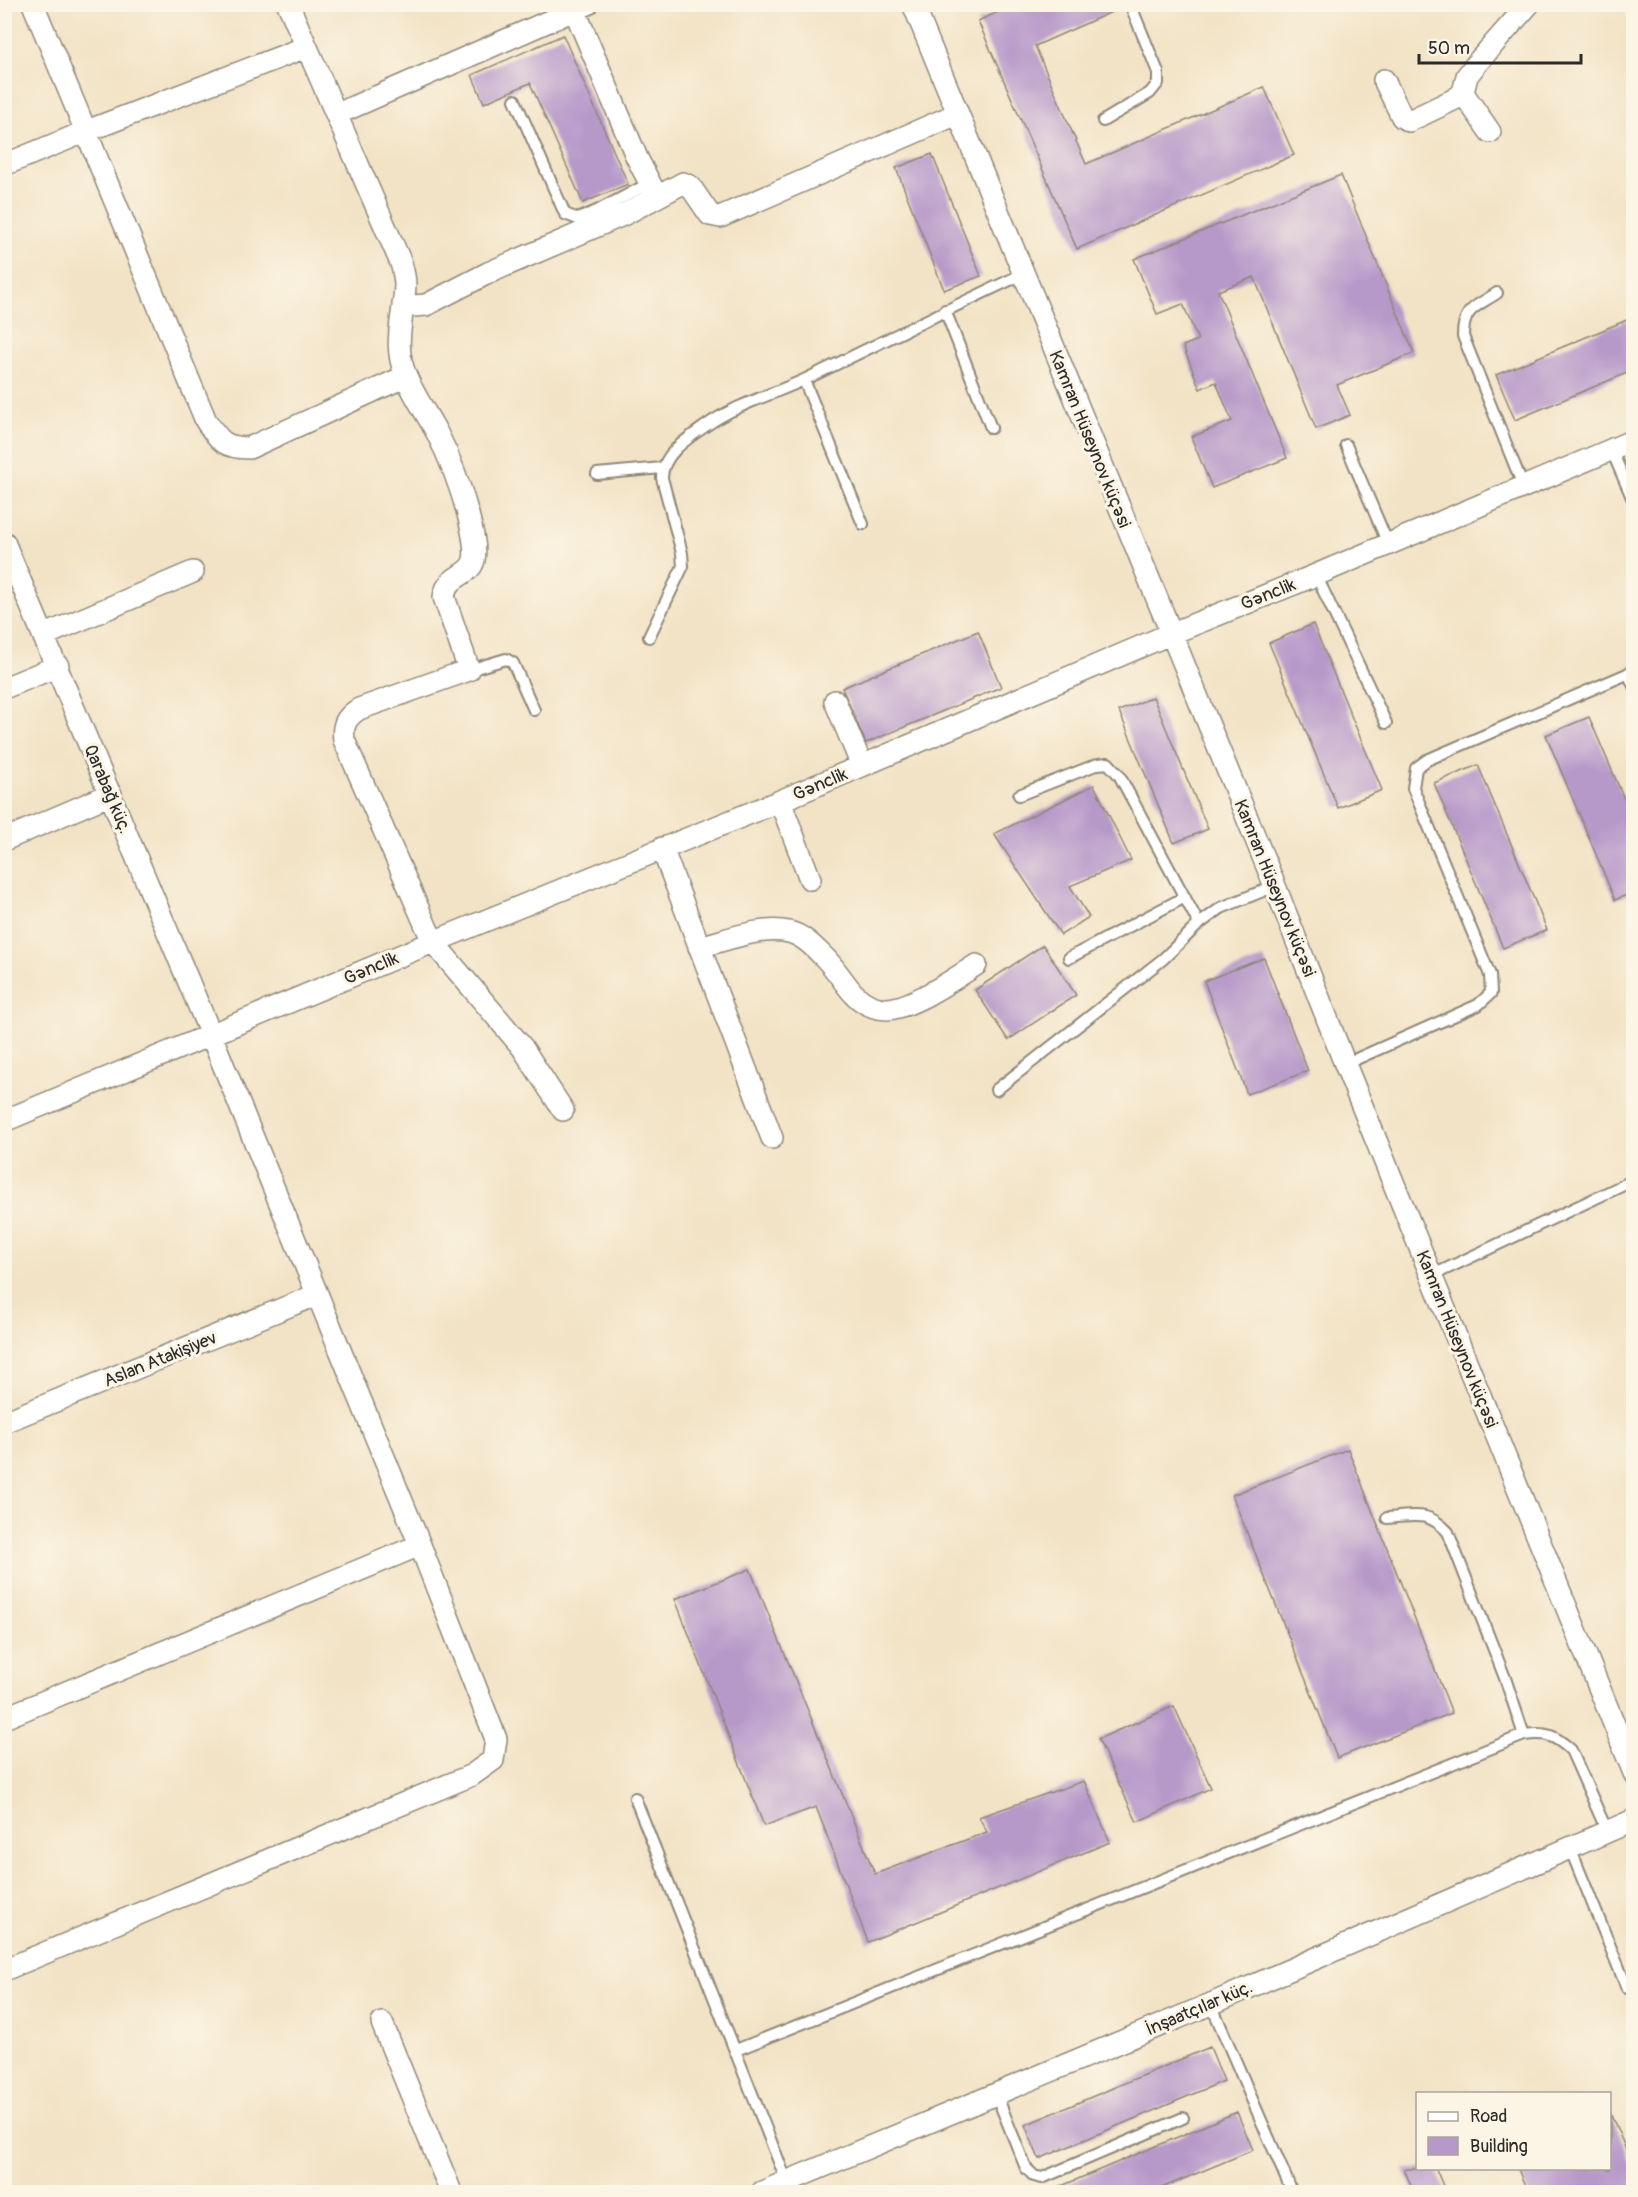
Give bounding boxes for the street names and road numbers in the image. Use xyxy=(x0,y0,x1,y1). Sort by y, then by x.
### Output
street label: Kamran Hüseynov küçəsi xyxy=(1043,347,1136,531)
street label: Gənclik xyxy=(1237,573,1299,616)
street label: Qarabağ küç. xyxy=(78,741,137,837)
street label: Gənclik xyxy=(789,763,851,806)
street label: Kamran Hüseynov küçəsi xyxy=(1228,796,1321,980)
street label: Gənclik xyxy=(340,947,402,990)
street label: Kamran Hüseynov küçəsi xyxy=(1410,1247,1503,1431)
street label: Aslan Atakişiyev xyxy=(100,1326,220,1393)
street label: İnşaatçılar küç. xyxy=(1142,1976,1256,2041)

